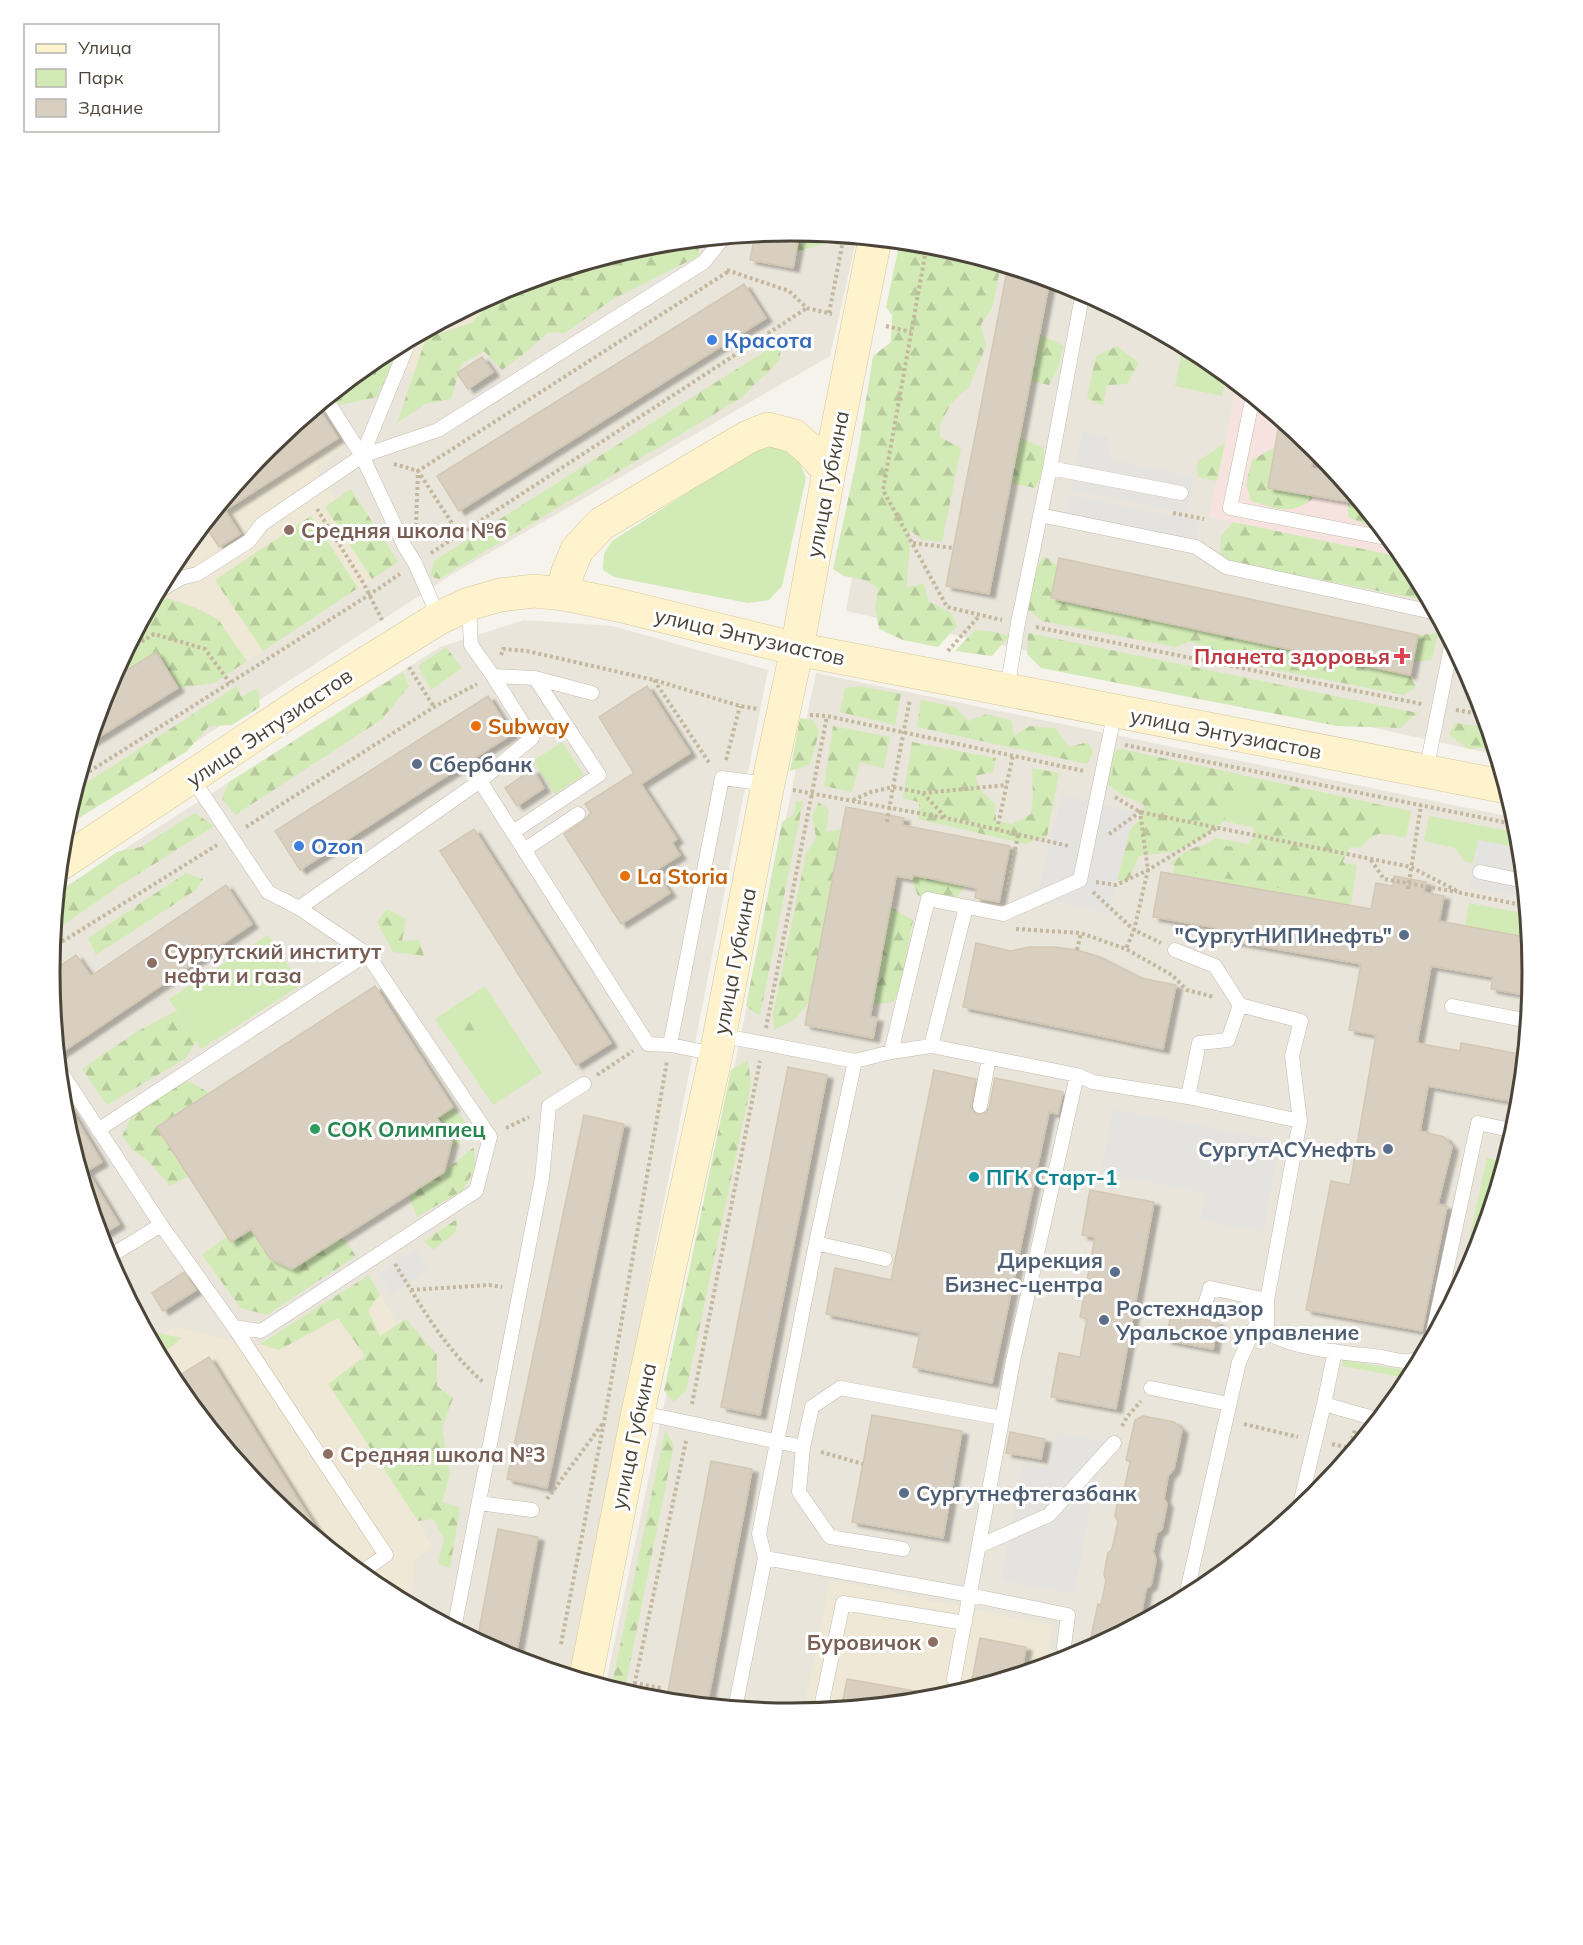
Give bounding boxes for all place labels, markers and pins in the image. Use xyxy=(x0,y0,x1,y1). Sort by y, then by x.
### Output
place label: Красота xyxy=(724,327,812,353)
marker: Красота xyxy=(705,333,719,347)
place label: Средняя школа №6 xyxy=(301,517,507,543)
marker: Средняя школа №6 xyxy=(282,523,296,537)
place label: Планета здоровья xyxy=(1194,643,1390,669)
marker: Планета здоровья xyxy=(1395,649,1409,663)
place label: Subway xyxy=(488,713,570,739)
marker: Subway xyxy=(469,719,483,733)
place label: Сбербанк xyxy=(429,751,533,777)
marker: Сбербанк xyxy=(410,757,424,771)
place label: Ozon xyxy=(311,833,363,859)
marker: Ozon xyxy=(292,839,306,853)
place label: La Storia xyxy=(637,863,728,889)
marker: La Storia xyxy=(618,869,632,883)
place label: "СургутНИПИнефть" xyxy=(1175,922,1392,948)
marker: "СургутНИПИнефть" xyxy=(1397,928,1411,942)
place label: Сургутский институт нефти и газа xyxy=(164,938,382,988)
marker: Сургутский институт нефти и газа xyxy=(145,956,159,970)
place label: СОК Олимпиец xyxy=(327,1116,486,1142)
marker: СОК Олимпиец xyxy=(308,1122,322,1136)
place label: СургутАСУнефть xyxy=(1198,1136,1376,1162)
marker: СургутАСУнефть xyxy=(1381,1142,1395,1156)
place label: ПГК Старт-1 xyxy=(986,1164,1118,1190)
marker: ПГК Старт-1 xyxy=(967,1170,981,1184)
place label: Дирекция Бизнес-центра xyxy=(945,1247,1103,1297)
marker: Дирекция Бизнес-центра xyxy=(1108,1265,1122,1279)
place label: Ростехнадзор Уральское управление xyxy=(1115,1295,1359,1345)
marker: Ростехнадзор Уральское управление xyxy=(1097,1313,1111,1327)
place label: Средняя школа №3 xyxy=(340,1441,546,1467)
marker: Средняя школа №3 xyxy=(321,1447,335,1461)
place label: Сургутнефтегазбанк xyxy=(916,1480,1138,1506)
marker: Сургутнефтегазбанк xyxy=(897,1486,911,1500)
place label: Буровичок xyxy=(807,1629,922,1655)
marker: Буровичок xyxy=(926,1635,940,1649)

